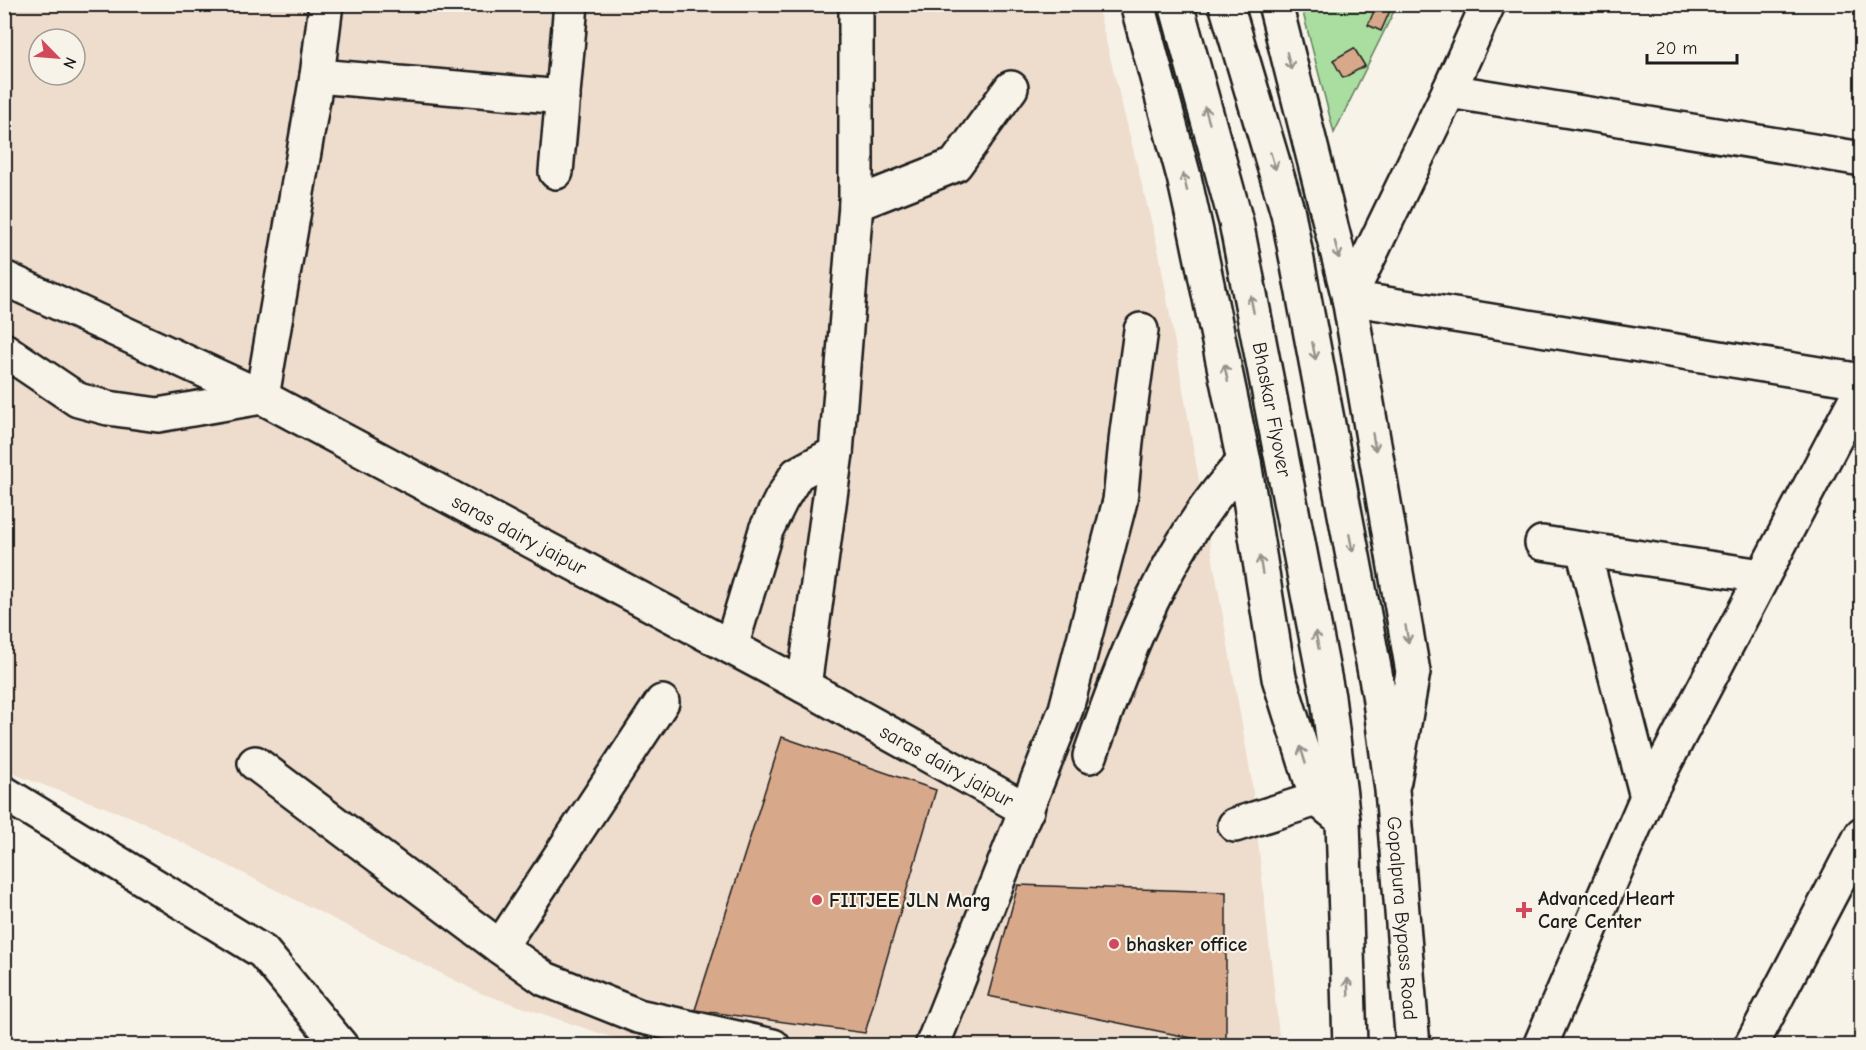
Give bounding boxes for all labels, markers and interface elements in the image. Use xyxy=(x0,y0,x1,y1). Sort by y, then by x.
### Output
north arrow xyxy=(27,27,87,87)
scale bar xyxy=(1647,27,1737,65)
text: 20 m xyxy=(1656,38,1697,59)
one-way arrow xyxy=(1284,51,1296,70)
text: N xyxy=(59,54,80,71)
one-way arrow xyxy=(1200,106,1212,125)
one-way arrow xyxy=(1268,151,1279,170)
one-way arrow xyxy=(1179,173,1191,192)
one-way arrow xyxy=(1331,241,1343,260)
one-way arrow xyxy=(1246,295,1257,314)
street label: Bhaskar Flyover xyxy=(1247,340,1296,479)
one-way arrow xyxy=(1309,341,1320,361)
one-way arrow xyxy=(1220,364,1231,383)
one-way arrow xyxy=(1368,431,1379,451)
street label: saras dairy jaipur xyxy=(448,490,591,580)
one-way arrow xyxy=(1345,533,1356,552)
one-way arrow xyxy=(1255,556,1266,575)
one-way arrow xyxy=(1401,624,1412,643)
one-way arrow xyxy=(1311,631,1322,650)
street label: saras dairy jaipur xyxy=(876,720,1018,812)
one-way arrow xyxy=(1297,746,1308,765)
street label: Gopalpura Bypass Road xyxy=(1382,815,1422,1021)
place label: Advanced Heart Care Center xyxy=(1538,887,1675,933)
place label: FIITJEE JLN Marg xyxy=(829,889,991,912)
marker: FIITJEE JLN Marg xyxy=(810,893,824,907)
marker: Advanced Heart Care Center xyxy=(1515,901,1533,919)
place label: bhasker office xyxy=(1126,933,1247,956)
marker: bhasker office xyxy=(1107,937,1121,951)
one-way arrow xyxy=(1342,978,1353,998)

